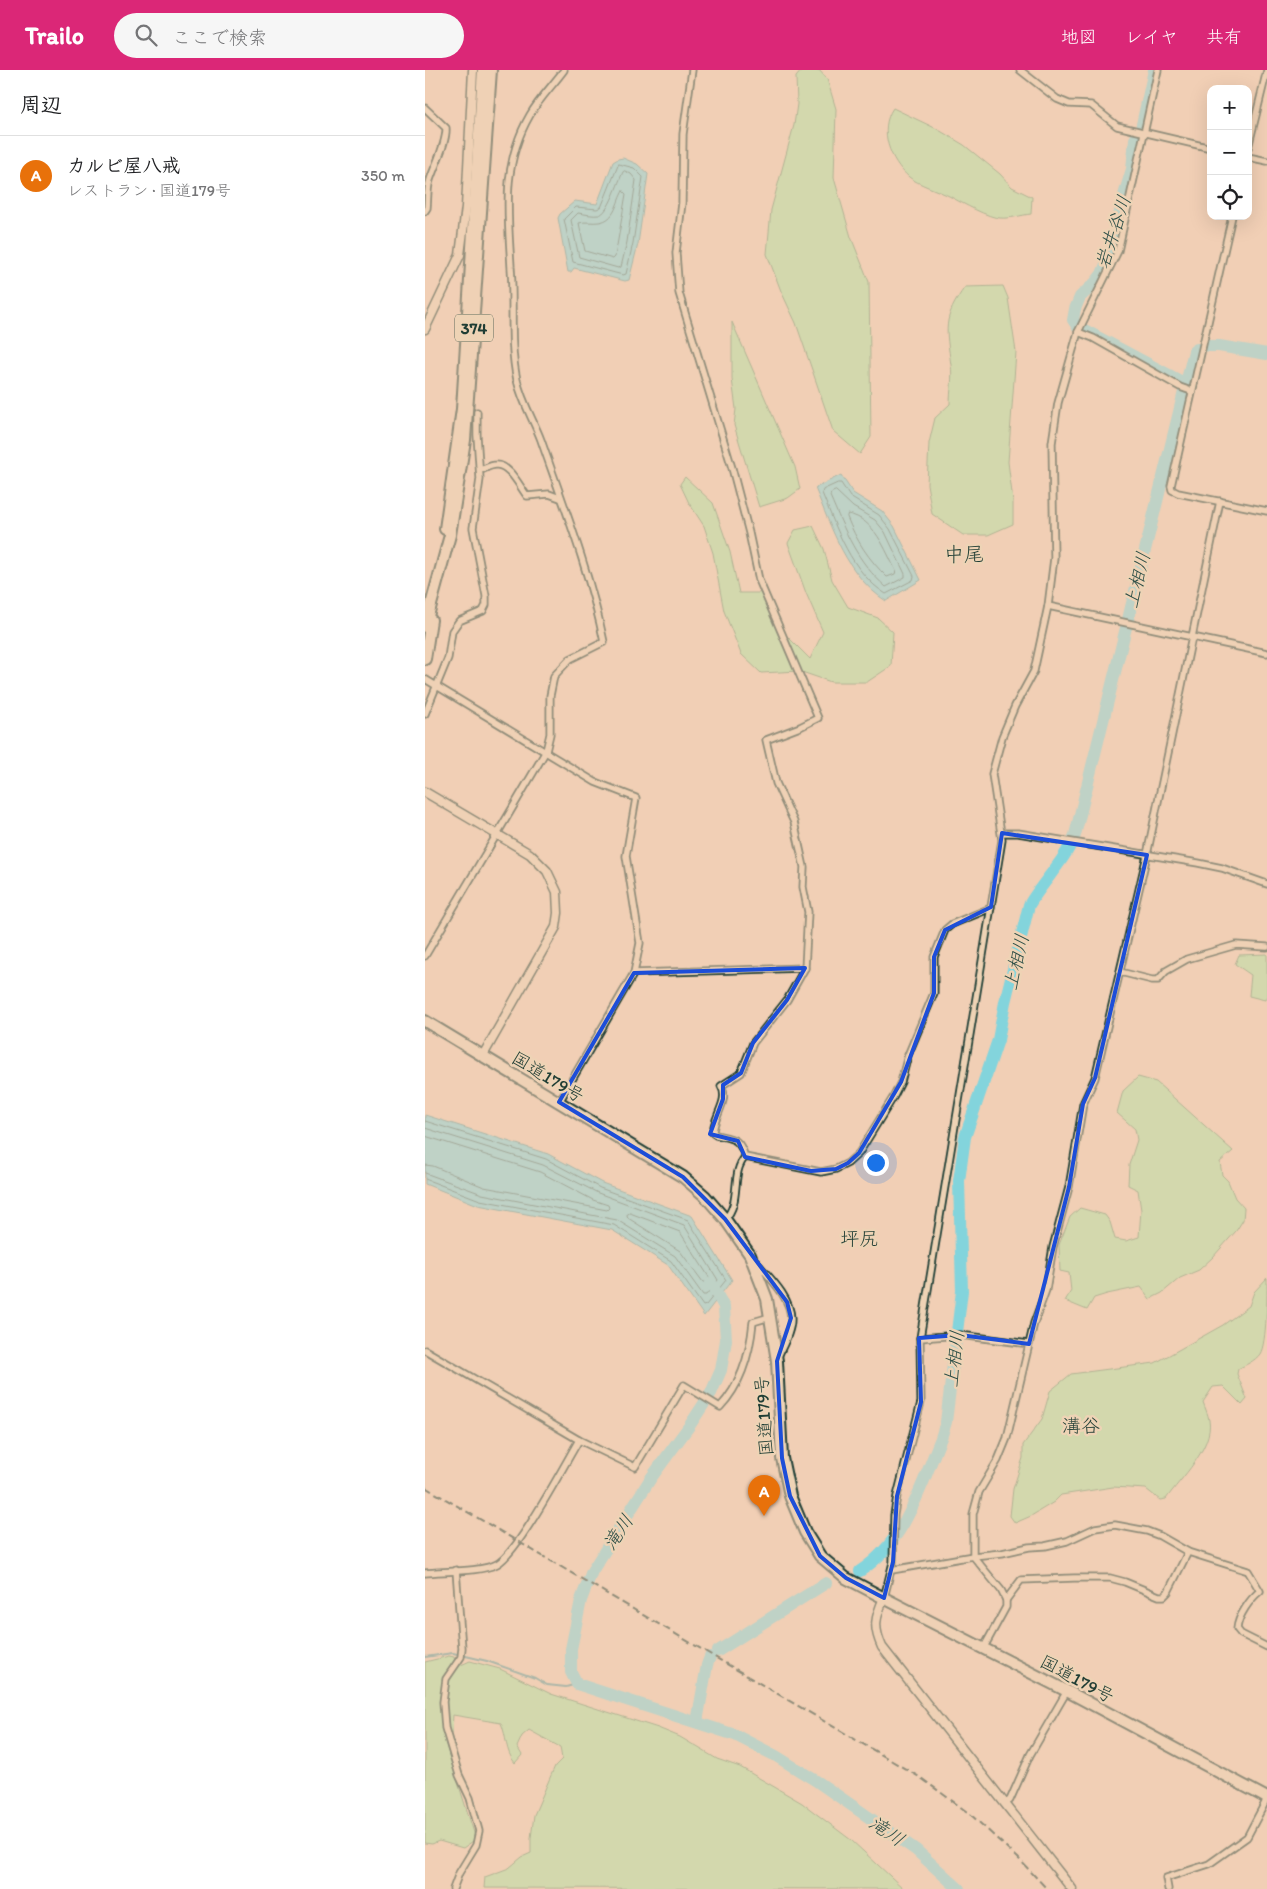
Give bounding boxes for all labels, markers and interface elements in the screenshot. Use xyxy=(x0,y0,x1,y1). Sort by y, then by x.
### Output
search box xyxy=(114,13,464,58)
text: Trailo xyxy=(25,21,84,50)
icon: search xyxy=(132,21,160,49)
text: ここで検索 xyxy=(172,26,267,49)
text: 地図 xyxy=(1061,26,1097,48)
text: レイヤ xyxy=(1125,26,1178,48)
text: 共有 xyxy=(1206,26,1242,48)
map controls xyxy=(1207,85,1252,220)
button: + xyxy=(1207,85,1252,130)
text: 周辺 xyxy=(20,92,62,117)
button: − xyxy=(1207,130,1252,175)
text: カルビ屋八戒 xyxy=(67,154,181,177)
text: A xyxy=(31,166,41,185)
text: 350 m xyxy=(361,166,405,185)
button: locate xyxy=(1207,175,1252,220)
text: レストラン · 国道179号 xyxy=(67,181,231,200)
water label: 岩井谷川 xyxy=(1090,192,1136,272)
road number: 374 xyxy=(455,314,493,342)
district label: 中尾 xyxy=(944,542,984,566)
water label: 上相川 xyxy=(1119,550,1155,610)
water label: 上相川 xyxy=(998,932,1034,992)
street label: 国道179号 xyxy=(508,1047,588,1107)
your location xyxy=(863,1150,889,1176)
district label: 坪尻 xyxy=(840,1227,878,1250)
water label: 上相川 xyxy=(939,1329,969,1389)
street label: 国道179号 xyxy=(750,1375,778,1457)
district label: 溝谷 xyxy=(1062,1414,1100,1437)
pin: A xyxy=(748,1475,780,1516)
water label: 滝川 xyxy=(598,1510,638,1554)
street label: 国道179号 xyxy=(1036,1650,1118,1708)
water label: 滝川 xyxy=(865,1811,909,1851)

